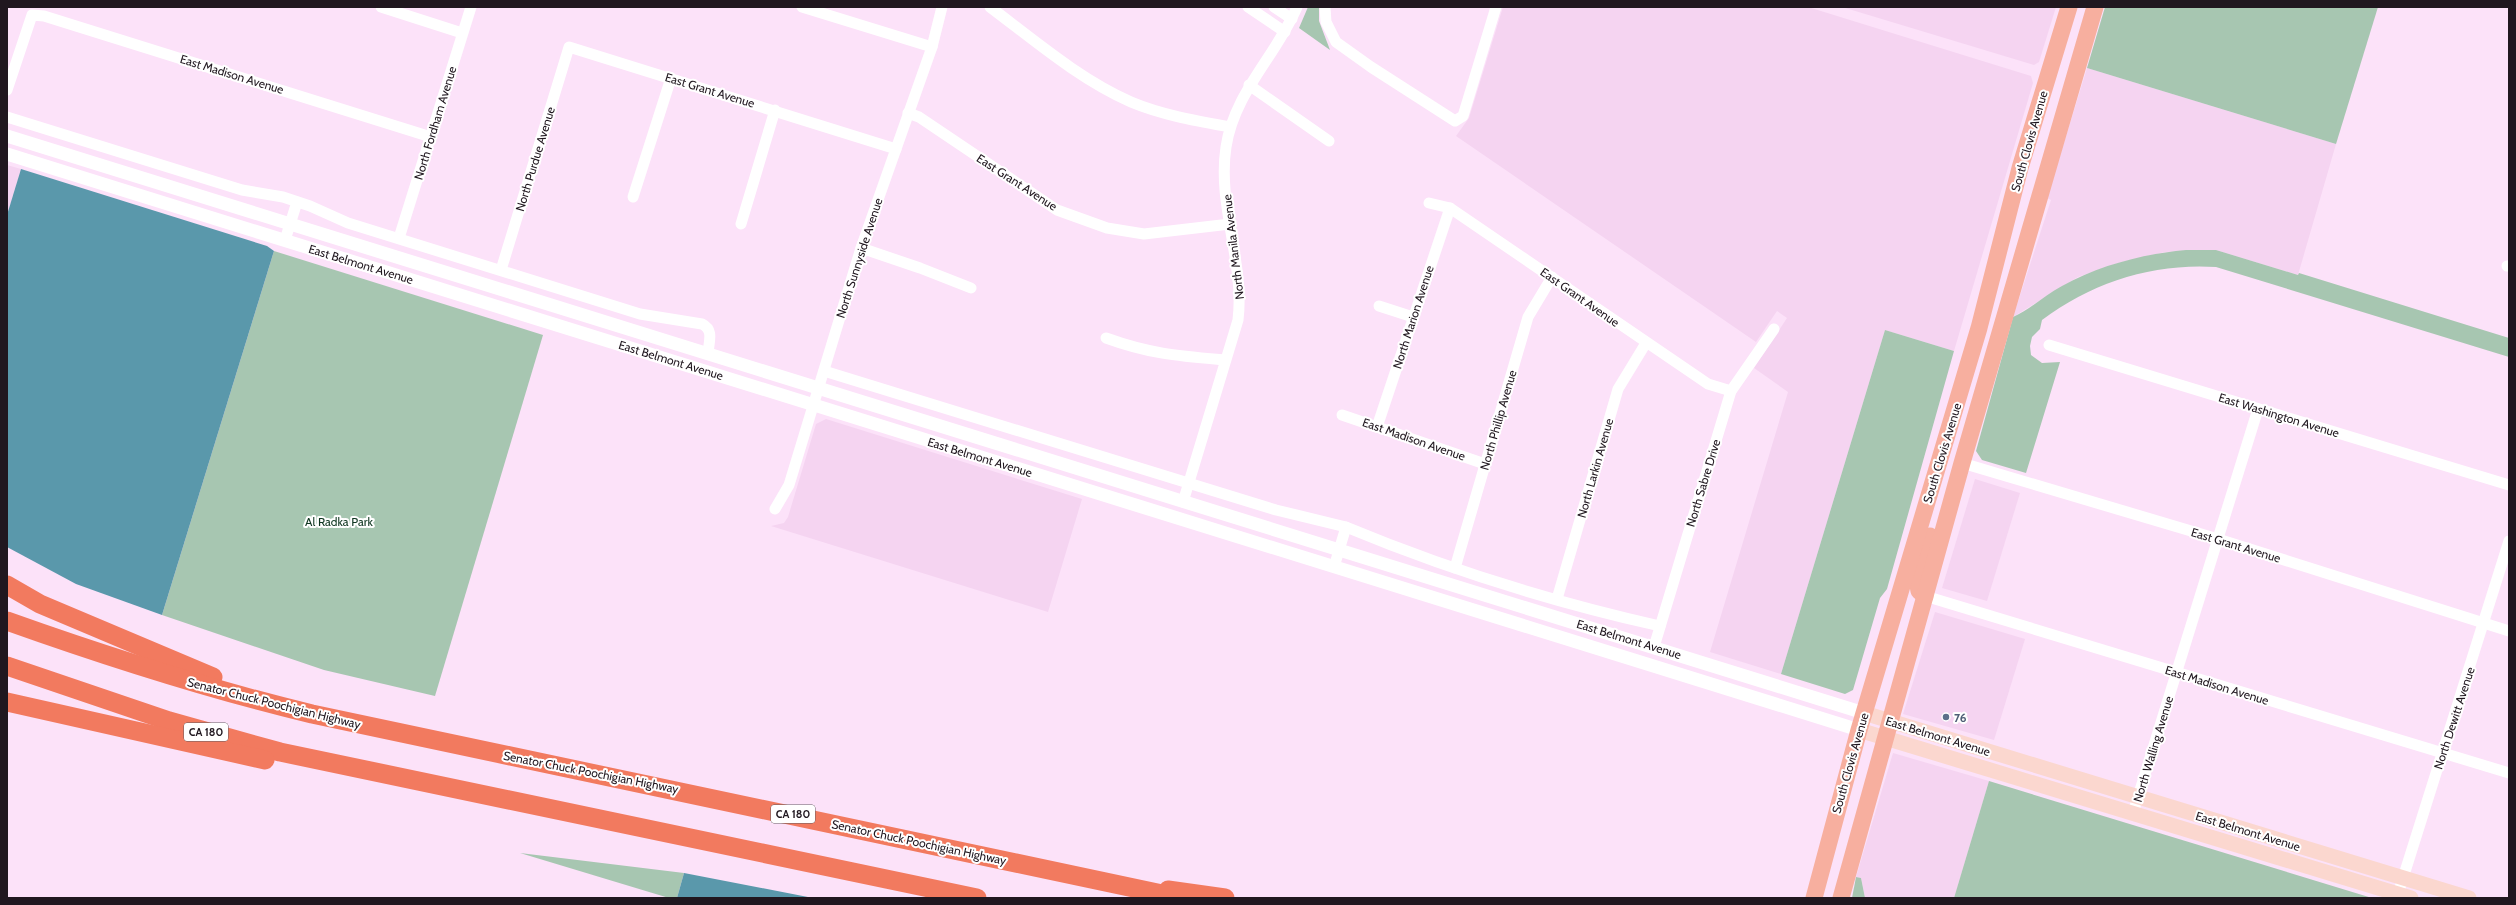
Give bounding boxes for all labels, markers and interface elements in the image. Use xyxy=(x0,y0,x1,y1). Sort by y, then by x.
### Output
street label: East Madison Avenue xyxy=(178,51,286,97)
street label: North Fordham Avenue xyxy=(411,64,459,182)
street label: East Grant Avenue xyxy=(663,69,757,111)
street label: South Clovis Avenue xyxy=(2007,89,2051,193)
street label: North Purdue Avenue xyxy=(512,105,558,213)
street label: East Grant Avenue xyxy=(974,150,1060,214)
street label: North Manila Avenue xyxy=(1219,194,1247,300)
street label: North Sunnyside Avenue xyxy=(832,196,886,320)
street label: East Belmont Avenue xyxy=(307,241,415,287)
street label: North Marion Avenue xyxy=(1389,263,1437,371)
street label: East Grant Avenue xyxy=(1538,264,1622,330)
street label: East Belmont Avenue xyxy=(617,337,725,383)
street label: North Phillip Avenue xyxy=(1477,368,1519,472)
street label: East Washington Avenue xyxy=(2217,389,2341,441)
street label: South Clovis Avenue xyxy=(1920,401,1964,505)
street label: East Madison Avenue xyxy=(1361,414,1467,464)
street label: North Larkin Avenue xyxy=(1574,416,1616,520)
street label: East Belmont Avenue xyxy=(926,434,1034,480)
street label: North Sabre Drive xyxy=(1683,437,1723,529)
park label: Al Radka Park xyxy=(305,514,374,529)
street label: East Grant Avenue xyxy=(2189,524,2283,566)
street label: East Belmont Avenue xyxy=(1575,616,1683,662)
street label: East Madison Avenue xyxy=(2163,662,2271,708)
street label: North Dewitt Avenue xyxy=(2430,665,2478,771)
street label: Senator Chuck Poochigian Highway xyxy=(186,674,362,732)
street label: North Walling Avenue xyxy=(2130,694,2176,804)
place label: 76 xyxy=(1954,710,1967,725)
street label: South Clovis Avenue xyxy=(1828,711,1872,815)
marker: 76 xyxy=(1941,712,1951,722)
street label: East Belmont Avenue xyxy=(1884,713,1992,759)
road number: CA 180 xyxy=(184,723,228,741)
street label: Senator Chuck Poochigian Highway xyxy=(502,748,680,796)
road number: CA 180 xyxy=(771,805,815,823)
street label: East Belmont Avenue xyxy=(2194,808,2302,854)
street label: Senator Chuck Poochigian Highway xyxy=(830,816,1008,868)

